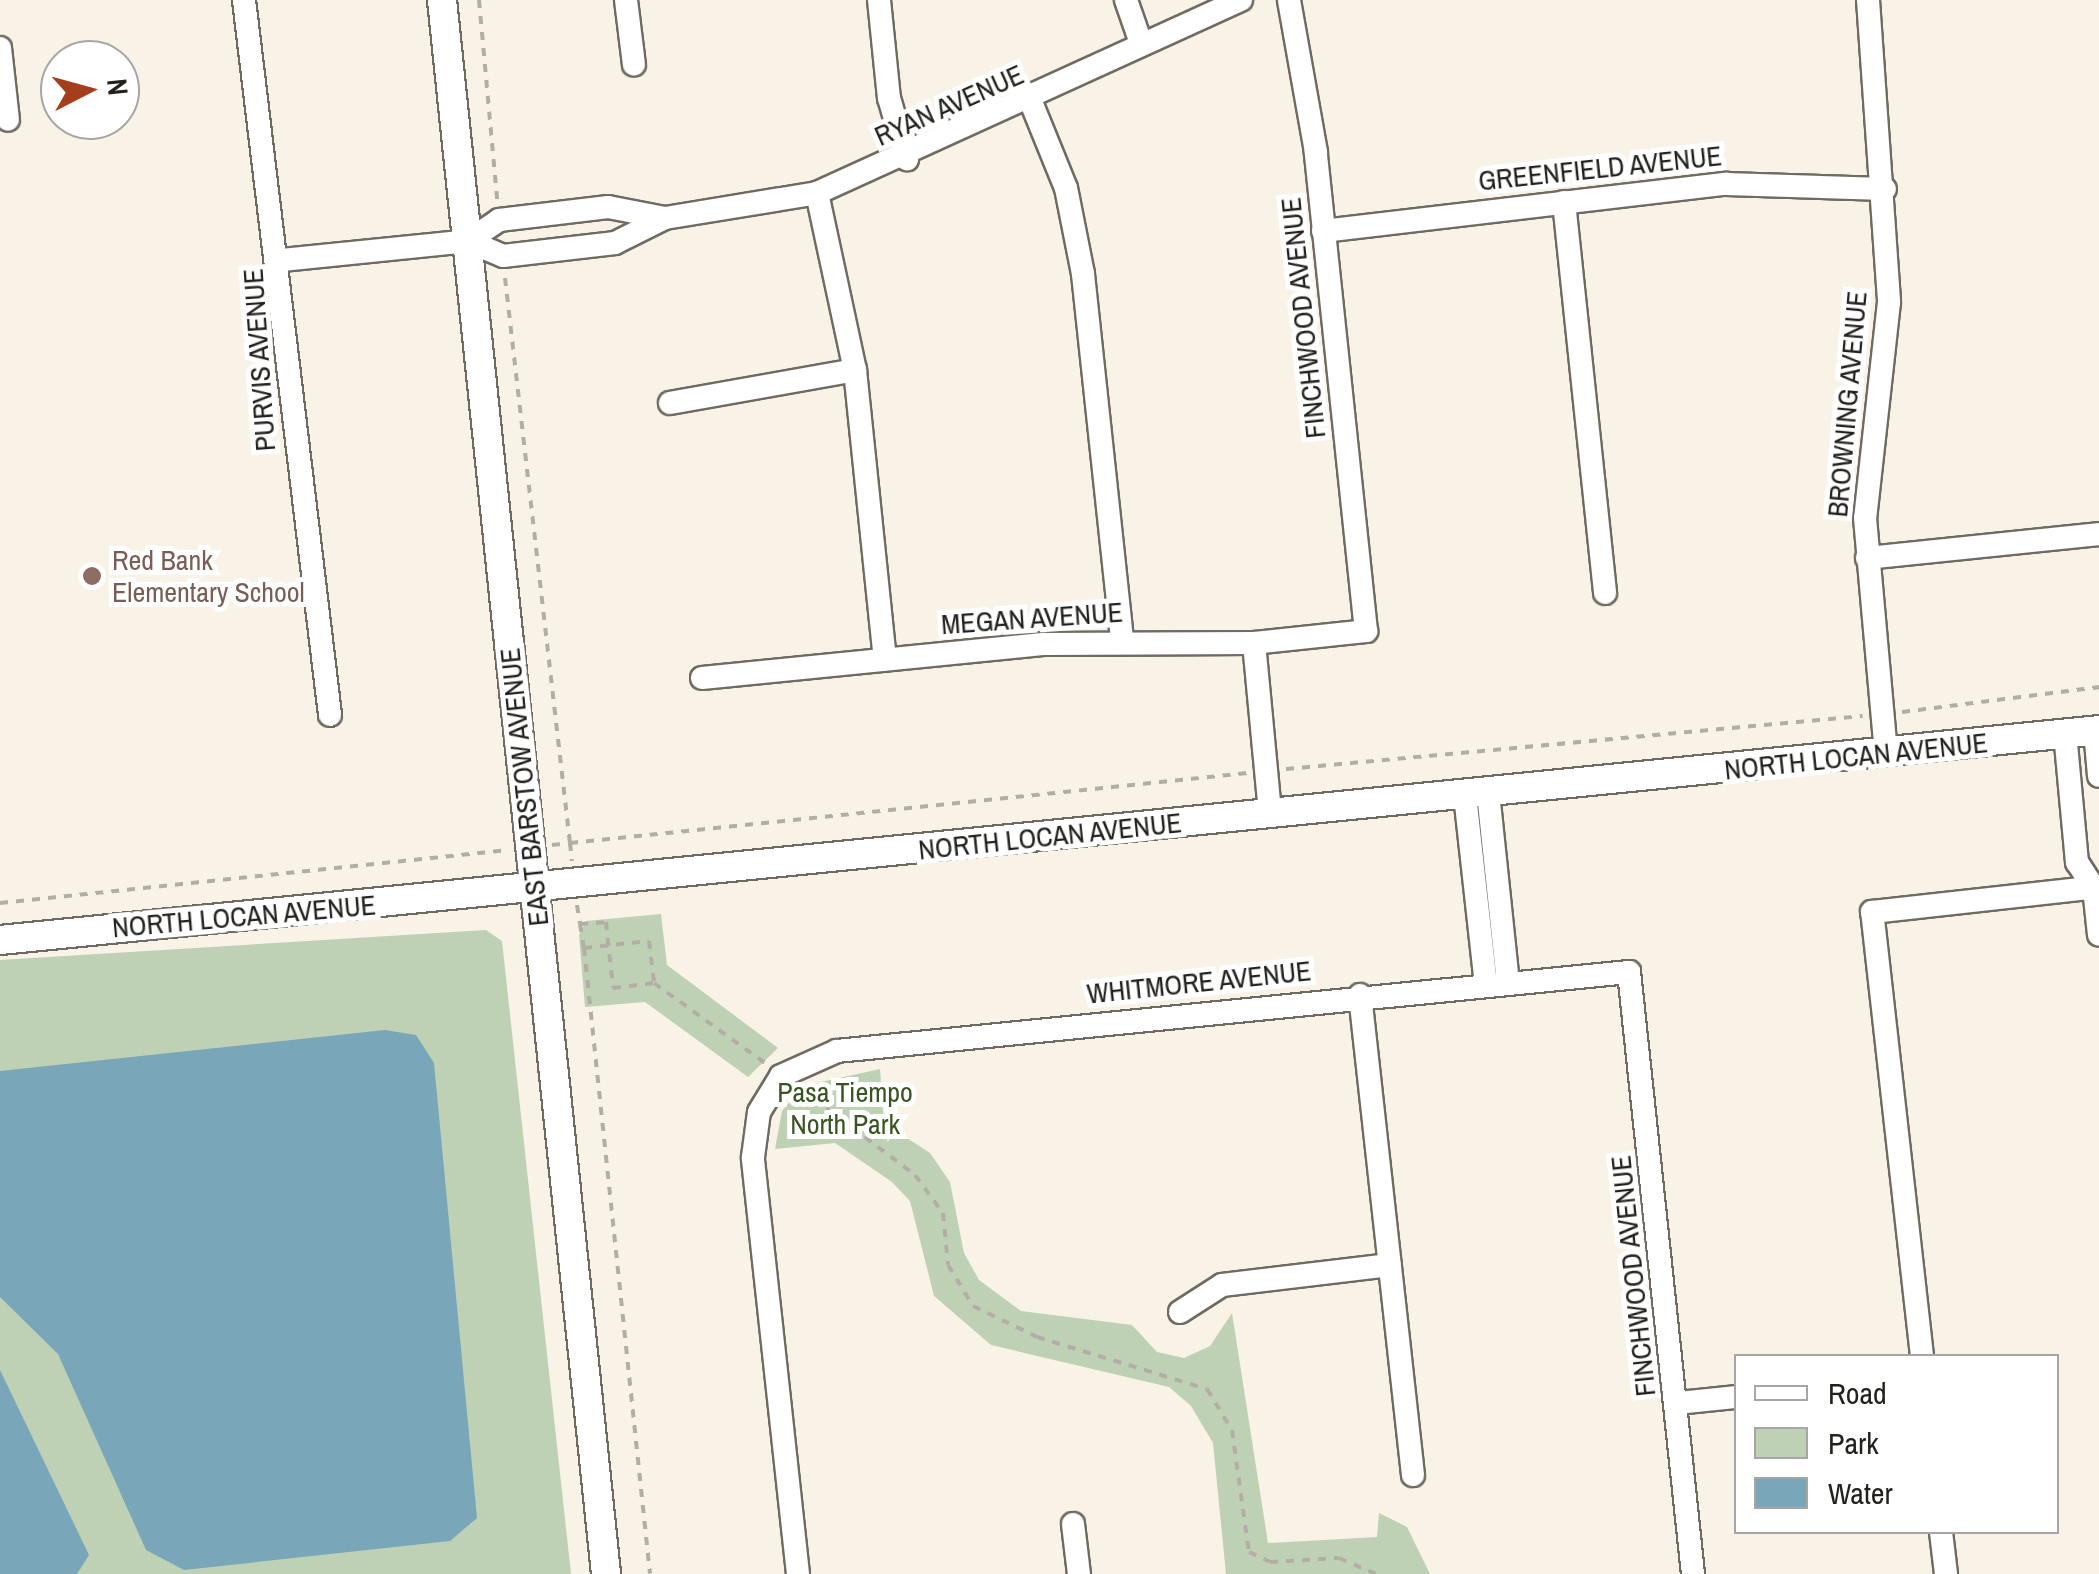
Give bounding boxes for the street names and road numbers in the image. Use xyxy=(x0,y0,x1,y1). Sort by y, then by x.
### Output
street label: RYAN AVENUE xyxy=(869,57,1029,153)
street label: GREENFIELD AVENUE xyxy=(1476,138,1724,198)
street label: FINCHWOOD AVENUE xyxy=(1274,195,1332,441)
street label: PURVIS AVENUE xyxy=(236,267,282,453)
street label: BROWNING AVENUE xyxy=(1820,289,1874,519)
street label: MEGAN AVENUE xyxy=(939,595,1125,641)
street label: EAST BARSTOW AVENUE xyxy=(493,645,555,929)
street label: NORTH LOCAN AVENUE xyxy=(1722,725,1990,787)
street label: NORTH LOCAN AVENUE xyxy=(916,805,1184,867)
street label: NORTH LOCAN AVENUE xyxy=(110,888,378,944)
street label: WHITMORE AVENUE xyxy=(1085,953,1313,1011)
street label: FINCHWOOD AVENUE xyxy=(1604,1153,1662,1399)

